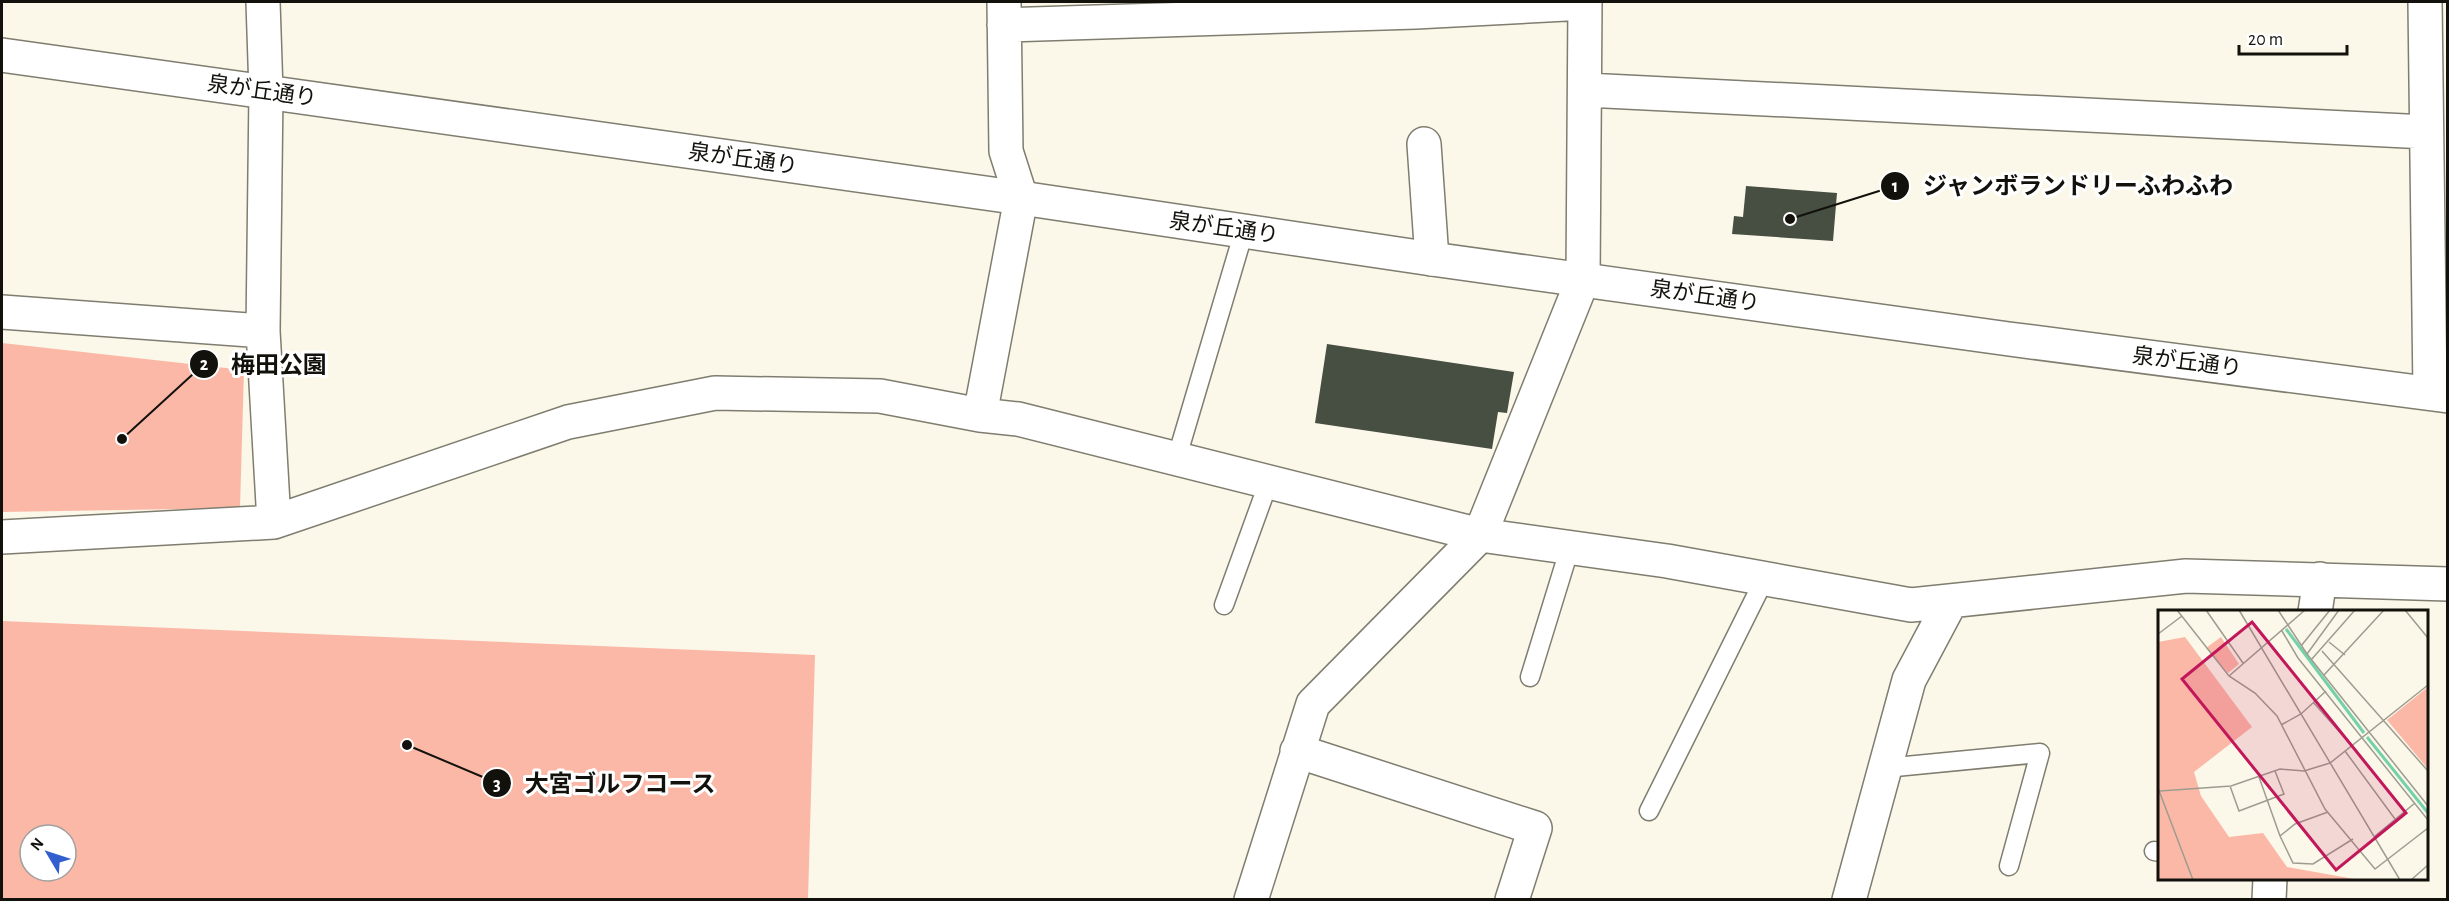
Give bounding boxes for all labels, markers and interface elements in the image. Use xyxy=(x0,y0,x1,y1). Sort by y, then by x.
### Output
scale bar xyxy=(2239,18,2347,56)
text: 20 m xyxy=(2248,31,2283,49)
street label: 泉が丘通り xyxy=(206,71,318,110)
street label: 泉が丘通り xyxy=(687,139,799,178)
callout: ジャンボランドリーふわふわ xyxy=(1880,165,2246,207)
text: ジャンボランドリーふわふわ xyxy=(1923,173,2233,199)
text: 1 xyxy=(1892,178,1898,196)
street label: 泉が丘通り xyxy=(1168,208,1280,247)
street label: 泉が丘通り xyxy=(1649,276,1761,315)
callout: 梅田公園 xyxy=(189,343,339,385)
street label: 泉が丘通り xyxy=(2131,343,2243,380)
text: 梅田公園 xyxy=(231,352,327,378)
text: 2 xyxy=(200,356,209,374)
inset map xyxy=(2158,610,2428,880)
callout: 大宮ゴルフコース xyxy=(482,762,728,804)
text: 大宮ゴルフコース xyxy=(525,771,715,797)
text: 3 xyxy=(493,776,501,794)
north arrow xyxy=(18,823,78,883)
text: N xyxy=(27,835,47,854)

